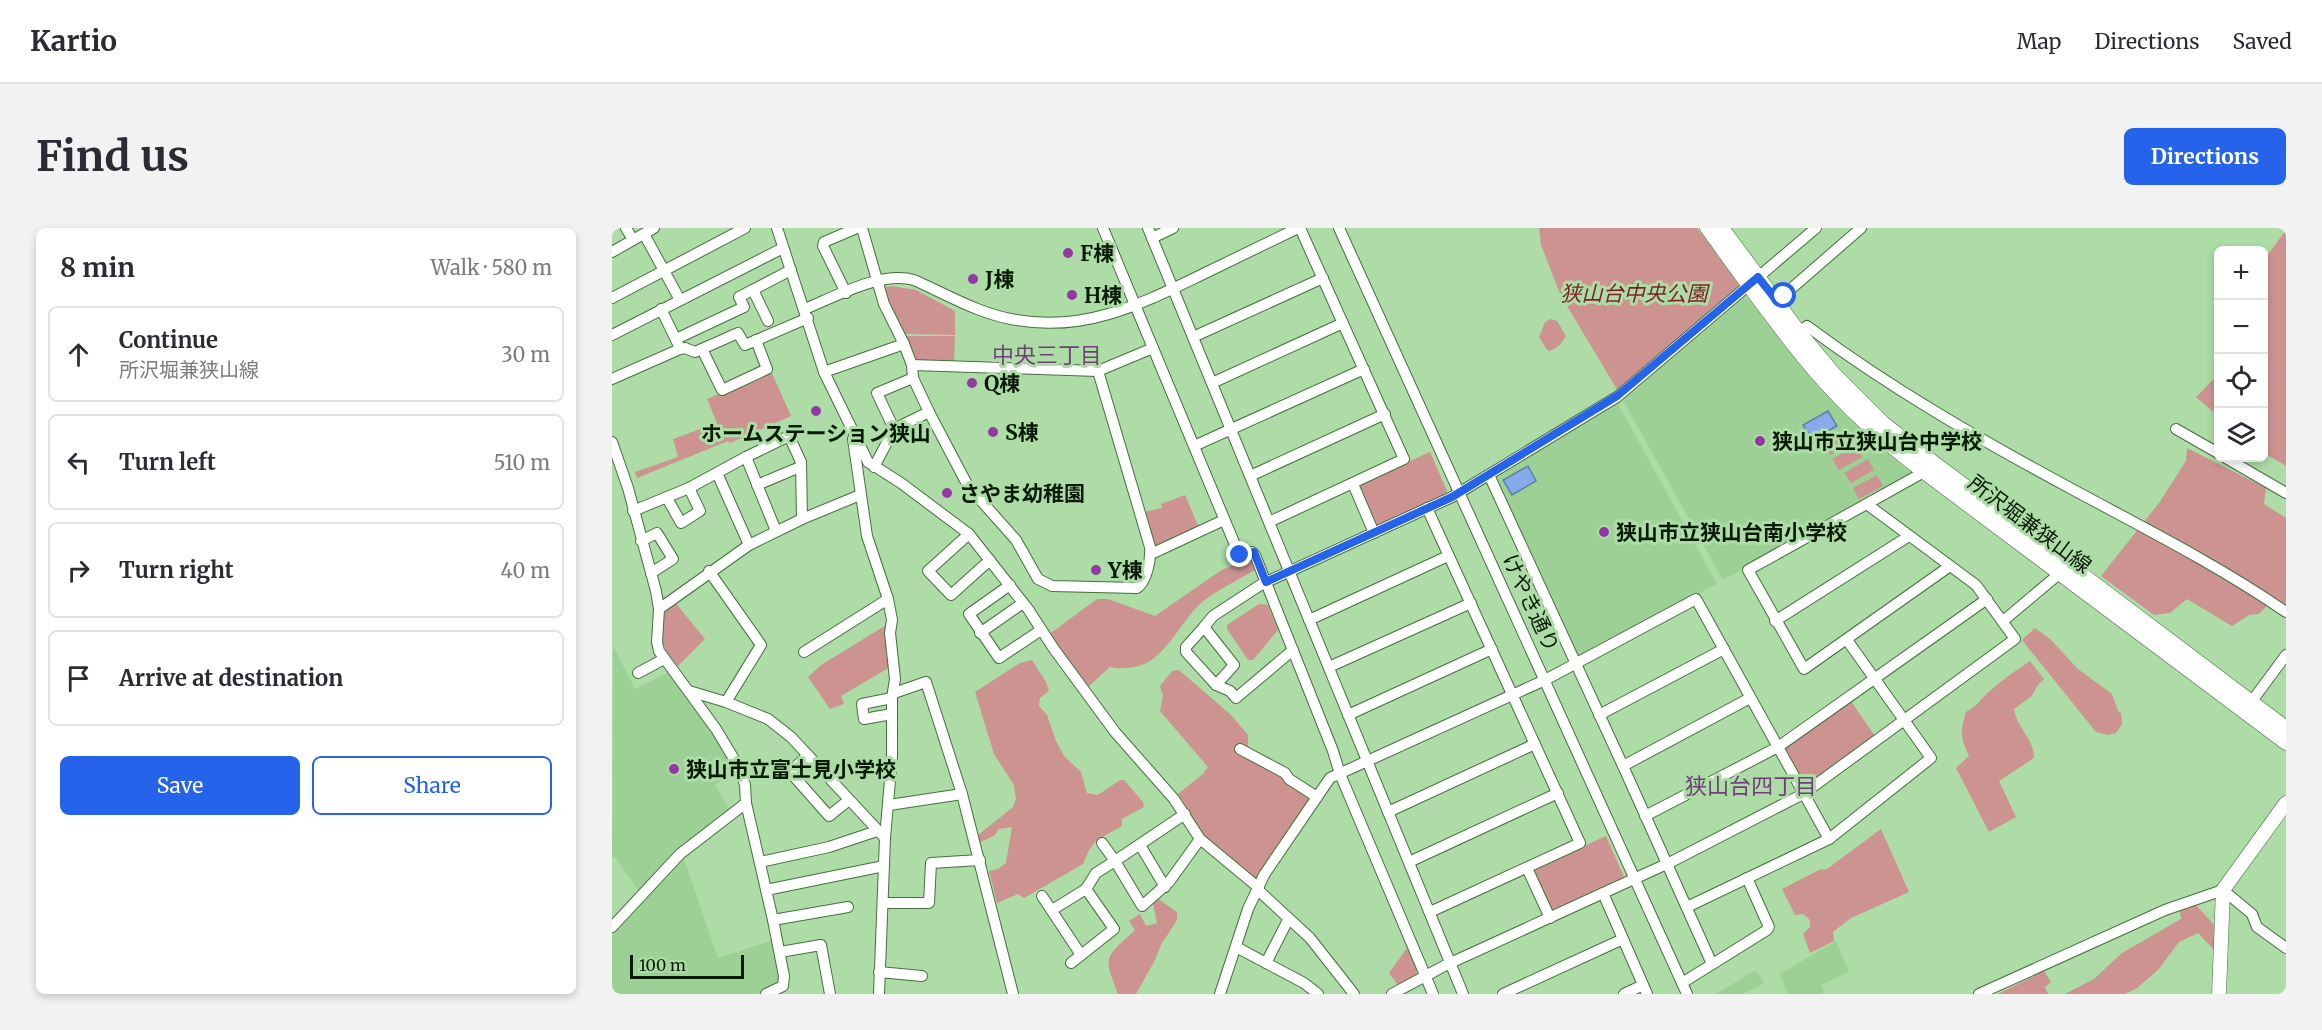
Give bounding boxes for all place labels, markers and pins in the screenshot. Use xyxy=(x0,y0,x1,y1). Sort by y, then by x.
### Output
place label: F棟 xyxy=(1080,240,1114,267)
marker: F棟 xyxy=(1061,246,1075,260)
place label: J棟 xyxy=(984,266,1014,293)
marker: J棟 xyxy=(966,272,980,286)
place label: H棟 xyxy=(1084,282,1122,309)
marker: H棟 xyxy=(1065,288,1079,302)
place label: Q棟 xyxy=(984,370,1020,397)
marker: Q棟 xyxy=(965,376,979,390)
marker: ホームステーション狭山 xyxy=(809,404,823,418)
place label: S棟 xyxy=(1005,419,1039,446)
place label: ホームステーション狭山 xyxy=(701,420,931,447)
marker: S棟 xyxy=(986,425,1000,439)
place label: 狭山市立狭山台中学校 xyxy=(1772,428,1982,455)
marker: 狭山市立狭山台中学校 xyxy=(1753,434,1767,448)
place label: さやま幼稚園 xyxy=(959,480,1085,507)
marker: さやま幼稚園 xyxy=(940,486,954,500)
place label: 狭山市立狭山台南小学校 xyxy=(1616,519,1847,546)
marker: 狭山市立狭山台南小学校 xyxy=(1597,525,1611,539)
place label: Y棟 xyxy=(1107,557,1143,584)
marker: Y棟 xyxy=(1089,563,1103,577)
place label: 狭山市立富士見小学校 xyxy=(686,756,896,783)
marker: 狭山市立富士見小学校 xyxy=(667,762,681,776)

